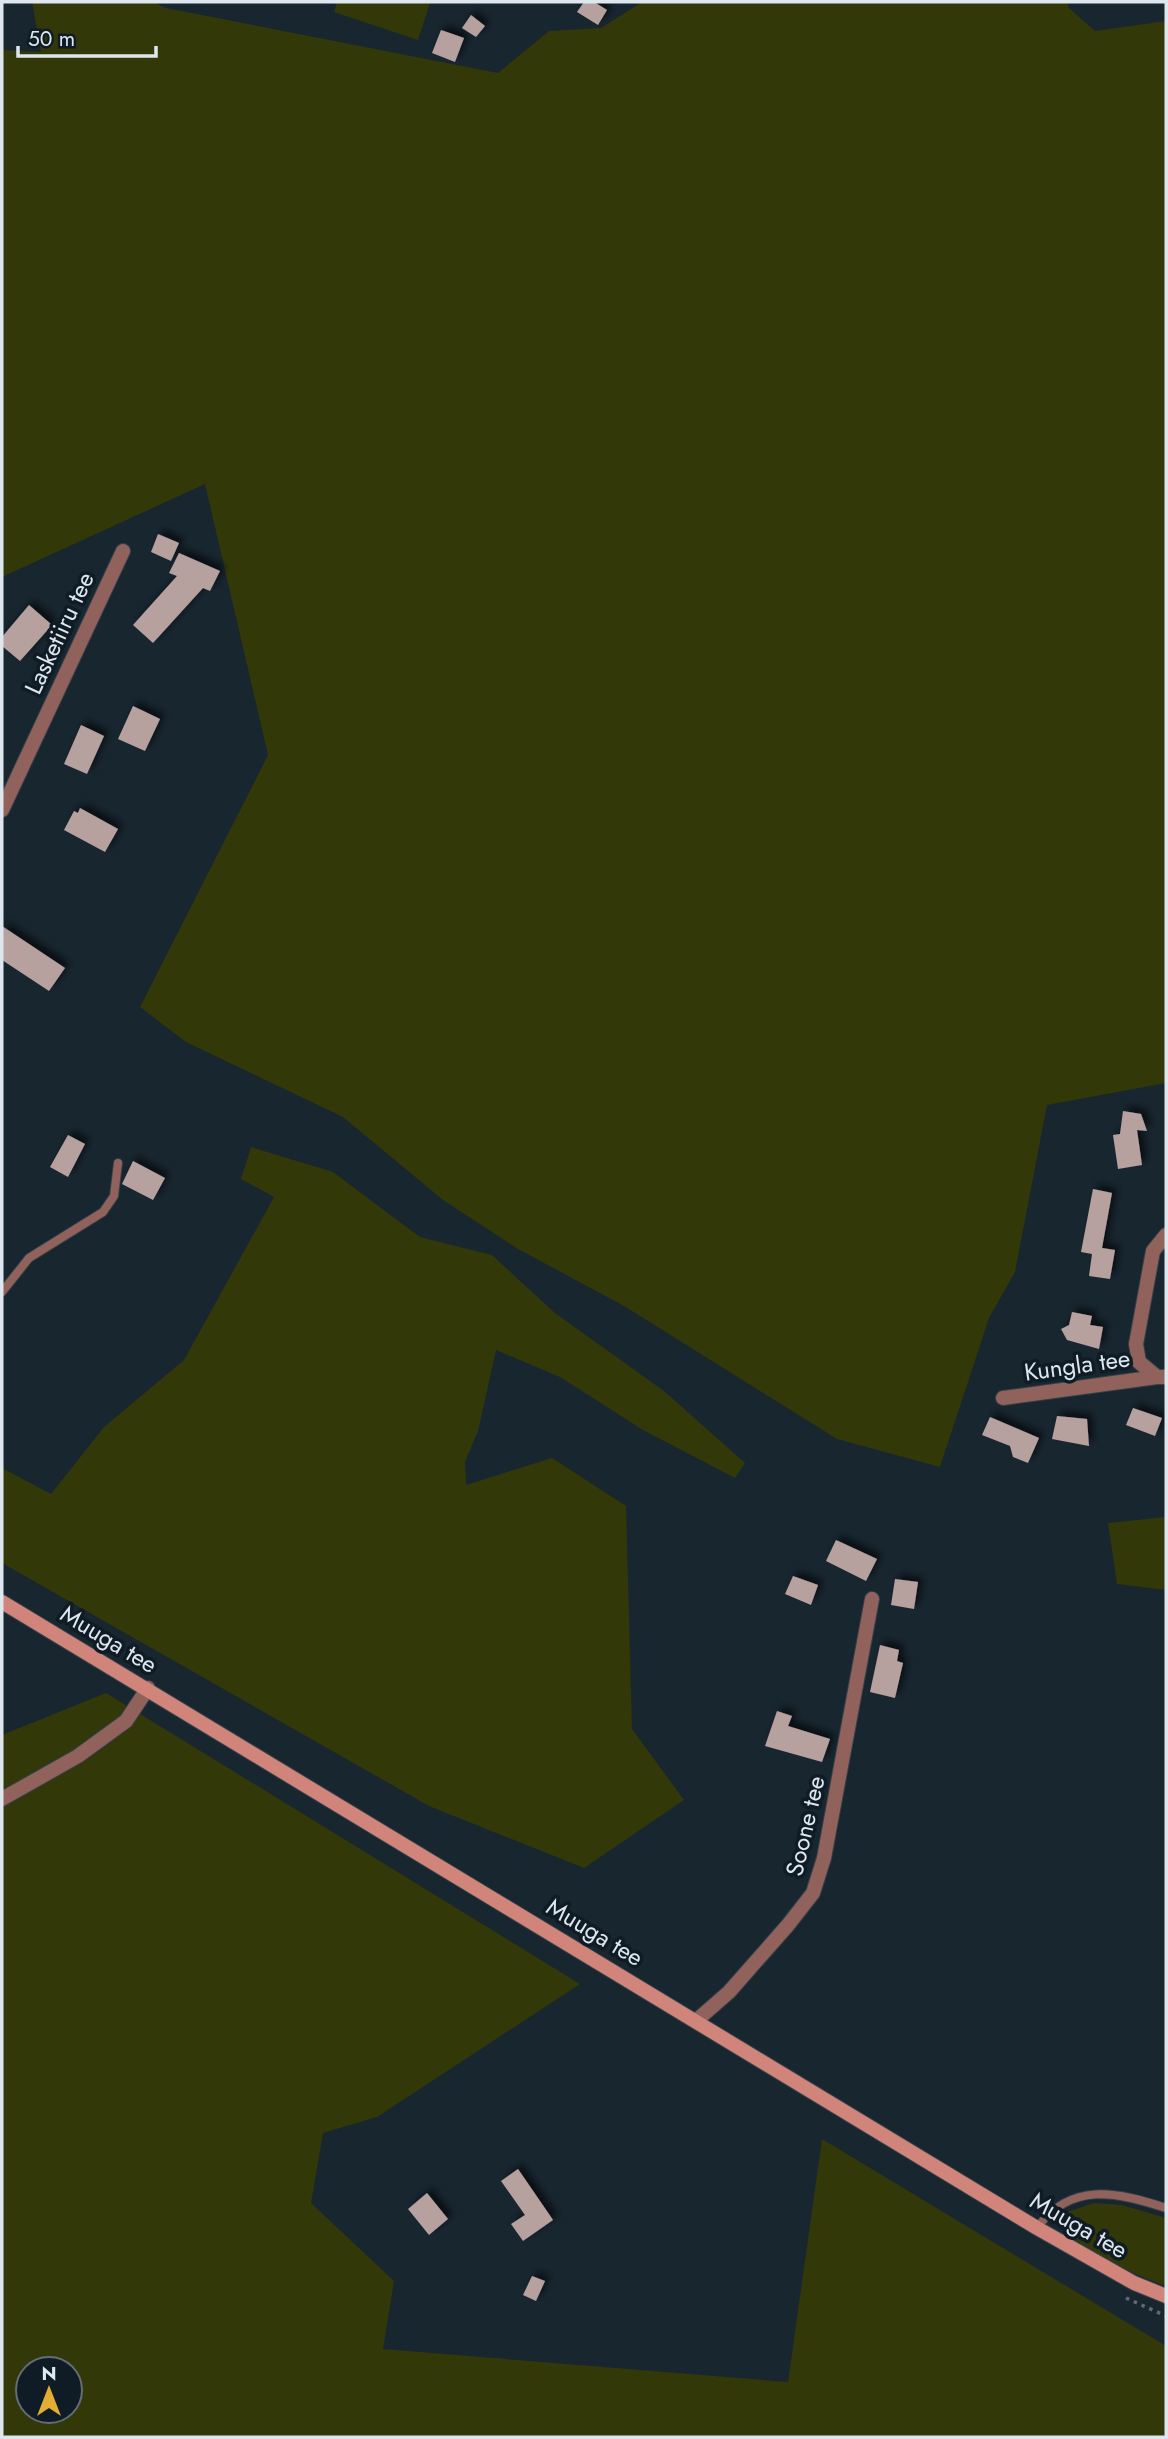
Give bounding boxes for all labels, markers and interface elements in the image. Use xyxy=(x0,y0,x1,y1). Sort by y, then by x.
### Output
scale bar xyxy=(18,14,156,58)
text: 50 m xyxy=(28,24,75,54)
street label: Lasketiiru tee xyxy=(15,566,103,700)
street label: Kungla tee xyxy=(1022,1340,1132,1390)
street label: Muuga tee xyxy=(54,1596,164,1682)
street label: Soone tee xyxy=(776,1772,834,1880)
street label: Muuga tee xyxy=(540,1889,650,1975)
street label: Muuga tee xyxy=(1024,2183,1134,2267)
north arrow xyxy=(14,2355,84,2425)
text: N xyxy=(41,2360,57,2387)

